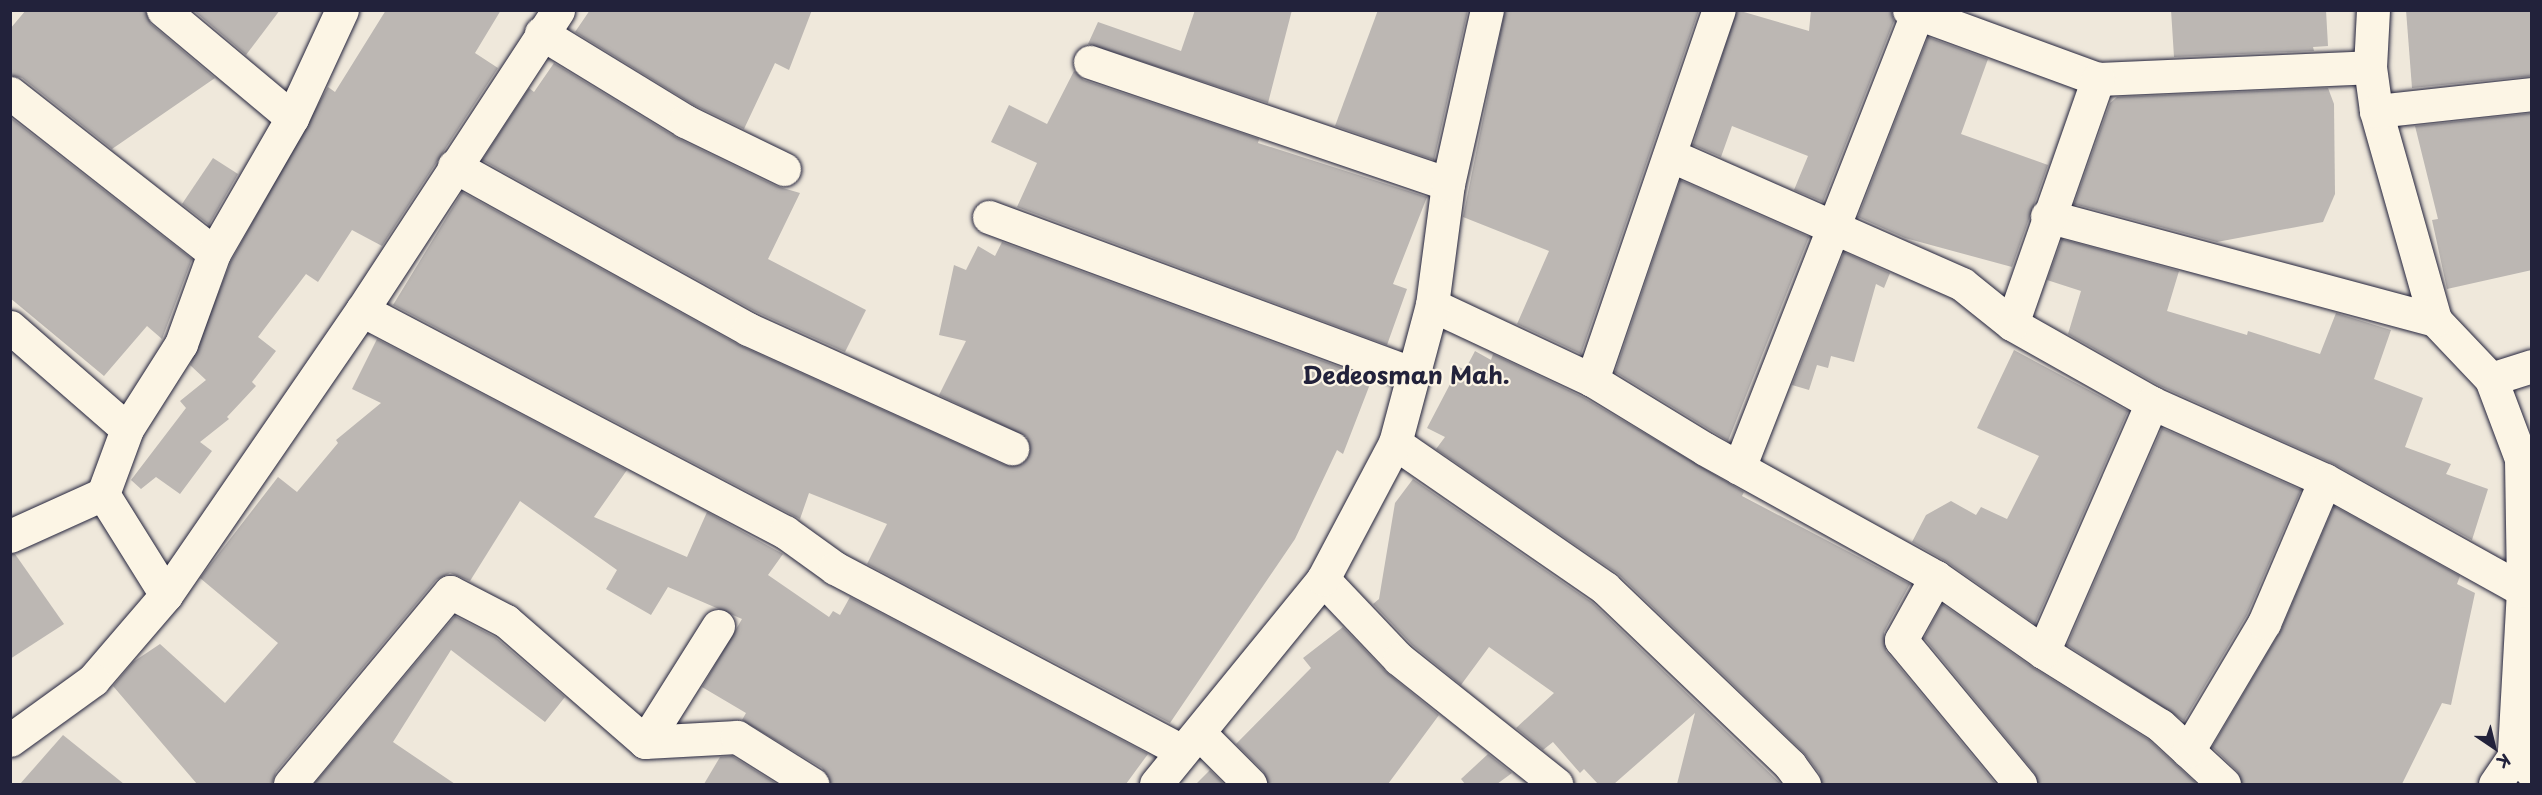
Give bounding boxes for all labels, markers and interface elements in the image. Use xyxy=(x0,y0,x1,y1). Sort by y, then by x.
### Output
district label: Dedeosman Mah. xyxy=(1303,361,1509,389)
north arrow xyxy=(2464,717,2524,777)
text: K xyxy=(2493,749,2516,775)

